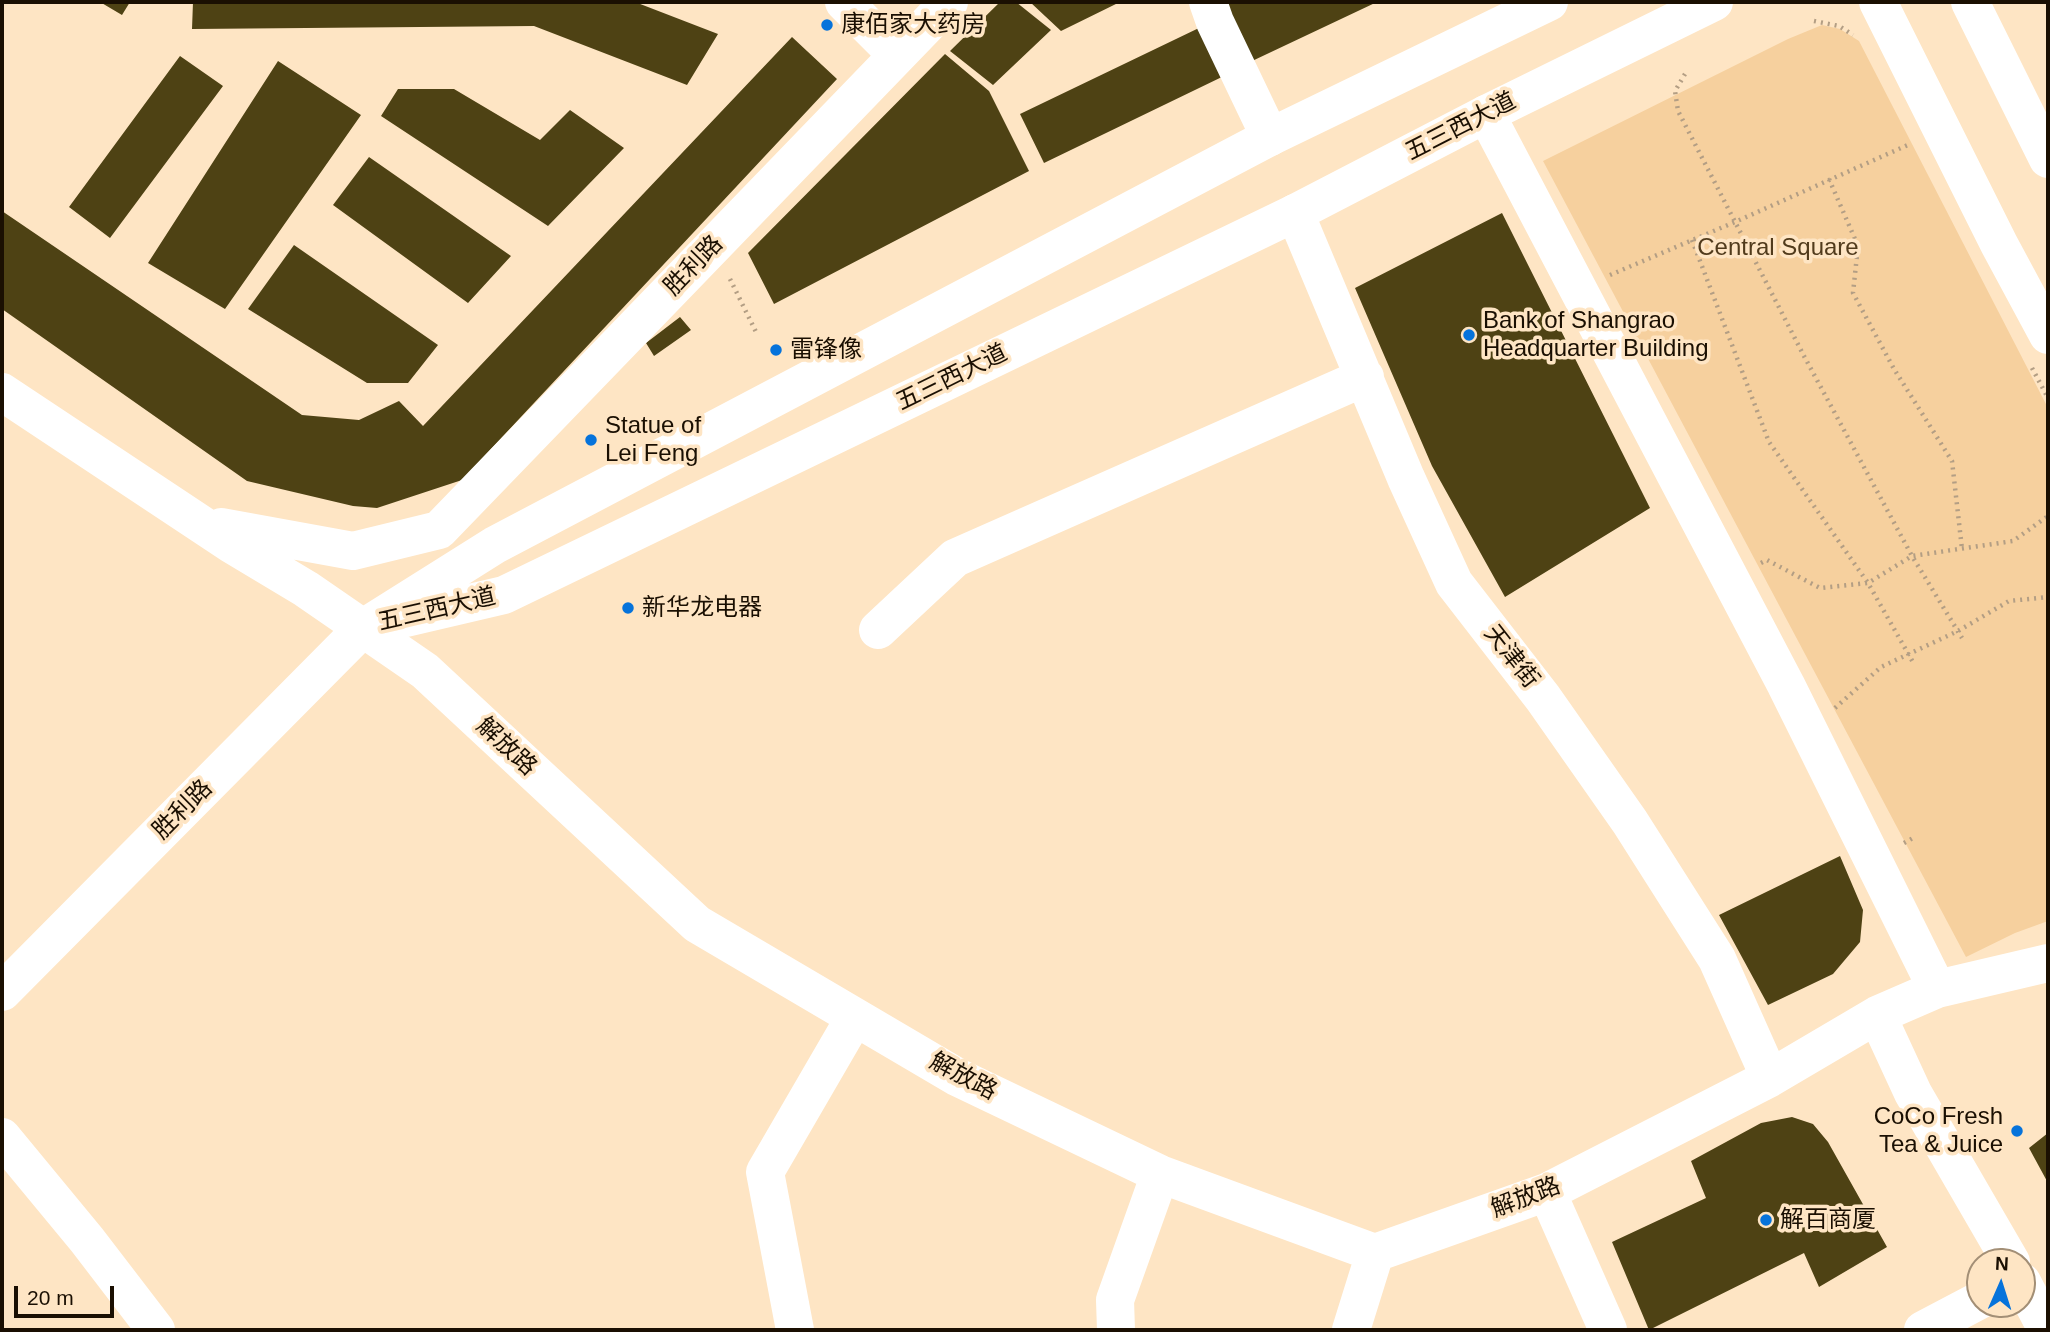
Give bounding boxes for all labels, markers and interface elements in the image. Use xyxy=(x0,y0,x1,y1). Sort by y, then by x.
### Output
place label: 康佰家大药房 xyxy=(841,11,985,39)
marker: 康佰家大药房 xyxy=(819,17,835,33)
street label: 五三西大道 xyxy=(1401,87,1521,167)
street label: 胜利路 xyxy=(659,230,729,302)
park label: Central Square xyxy=(1697,234,1859,262)
place label: Bank of Shangrao Headquarter Building xyxy=(1483,307,1708,363)
marker: Bank of Shangrao Headquarter Building xyxy=(1461,327,1477,343)
place label: 雷锋像 xyxy=(790,336,862,364)
street label: 五三西大道 xyxy=(892,339,1012,417)
marker: 雷锋像 xyxy=(768,342,784,358)
place label: Statue of Lei Feng xyxy=(605,412,701,468)
marker: Statue of Lei Feng xyxy=(583,432,599,448)
street label: 五三西大道 xyxy=(375,582,499,638)
place label: 新华龙电器 xyxy=(642,594,762,622)
marker: 新华龙电器 xyxy=(620,600,636,616)
street label: 天津街 xyxy=(1477,620,1545,694)
street label: 解放路 xyxy=(470,712,542,782)
street label: 胜利路 xyxy=(147,774,219,846)
street label: 解放路 xyxy=(924,1047,1002,1107)
place label: CoCo Fresh Tea & Juice xyxy=(1874,1103,2003,1159)
marker: CoCo Fresh Tea & Juice xyxy=(2009,1123,2025,1139)
street label: 解放路 xyxy=(1487,1172,1565,1224)
place label: 解百商厦 xyxy=(1780,1206,1876,1234)
marker: 解百商厦 xyxy=(1758,1212,1774,1228)
north arrow xyxy=(1966,1248,2036,1318)
text: N xyxy=(1995,1253,2009,1274)
scale bar xyxy=(18,1272,117,1316)
text: 20 m xyxy=(27,1286,74,1309)

